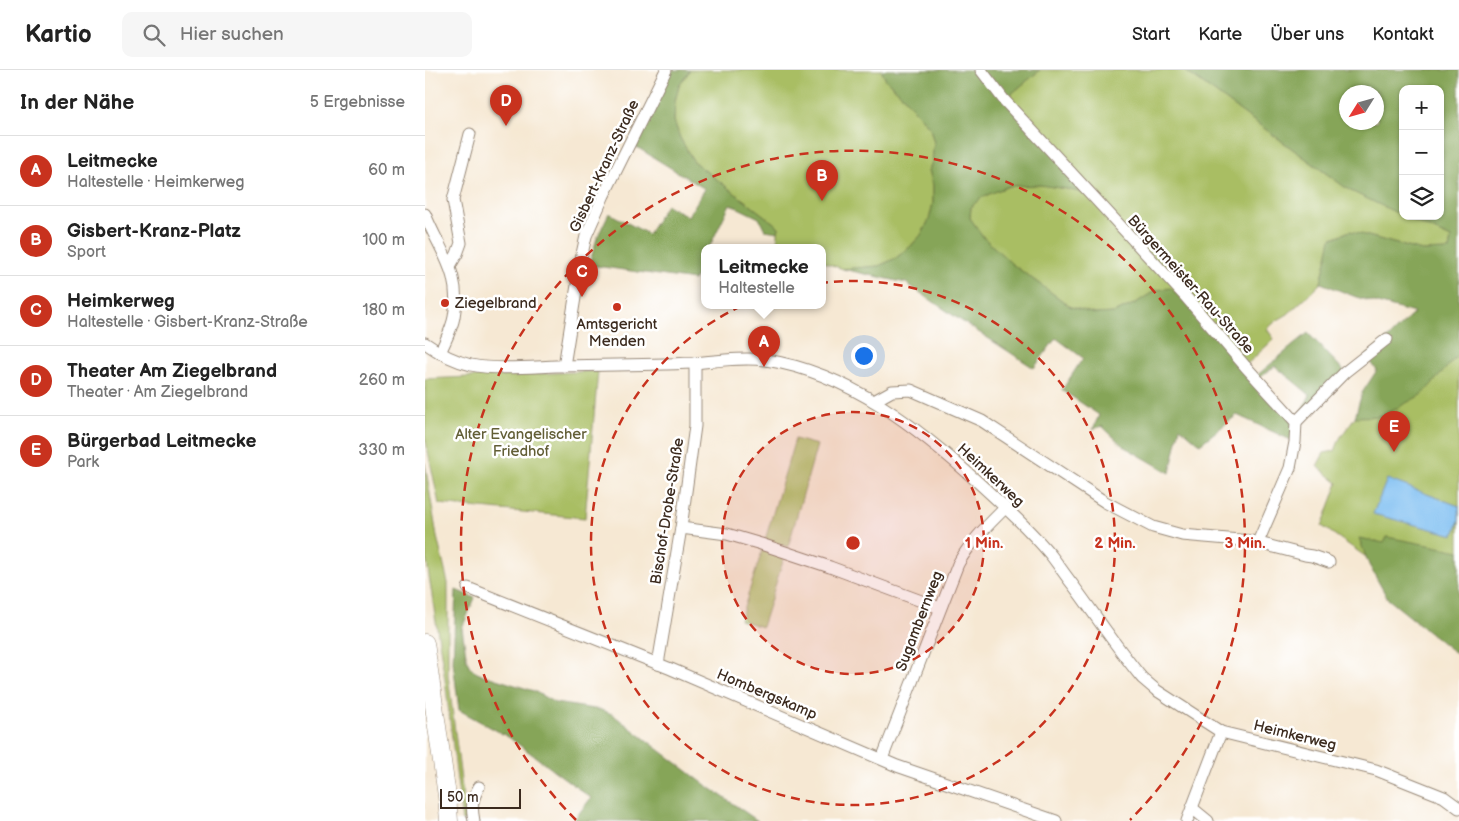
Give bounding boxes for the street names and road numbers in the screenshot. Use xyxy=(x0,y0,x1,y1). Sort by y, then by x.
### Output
street label: Gisbert-Kranz-Straße xyxy=(565,97,644,236)
street label: Bürgermeister-Rau-Straße xyxy=(1123,211,1258,358)
street label: Bischof-Drobe-Straße xyxy=(647,436,688,586)
street label: Heimkerweg xyxy=(953,440,1028,511)
street label: Sugambernweg xyxy=(892,568,947,674)
street label: Hombergskamp xyxy=(714,665,820,724)
street label: Heimkerweg xyxy=(1251,716,1338,755)

